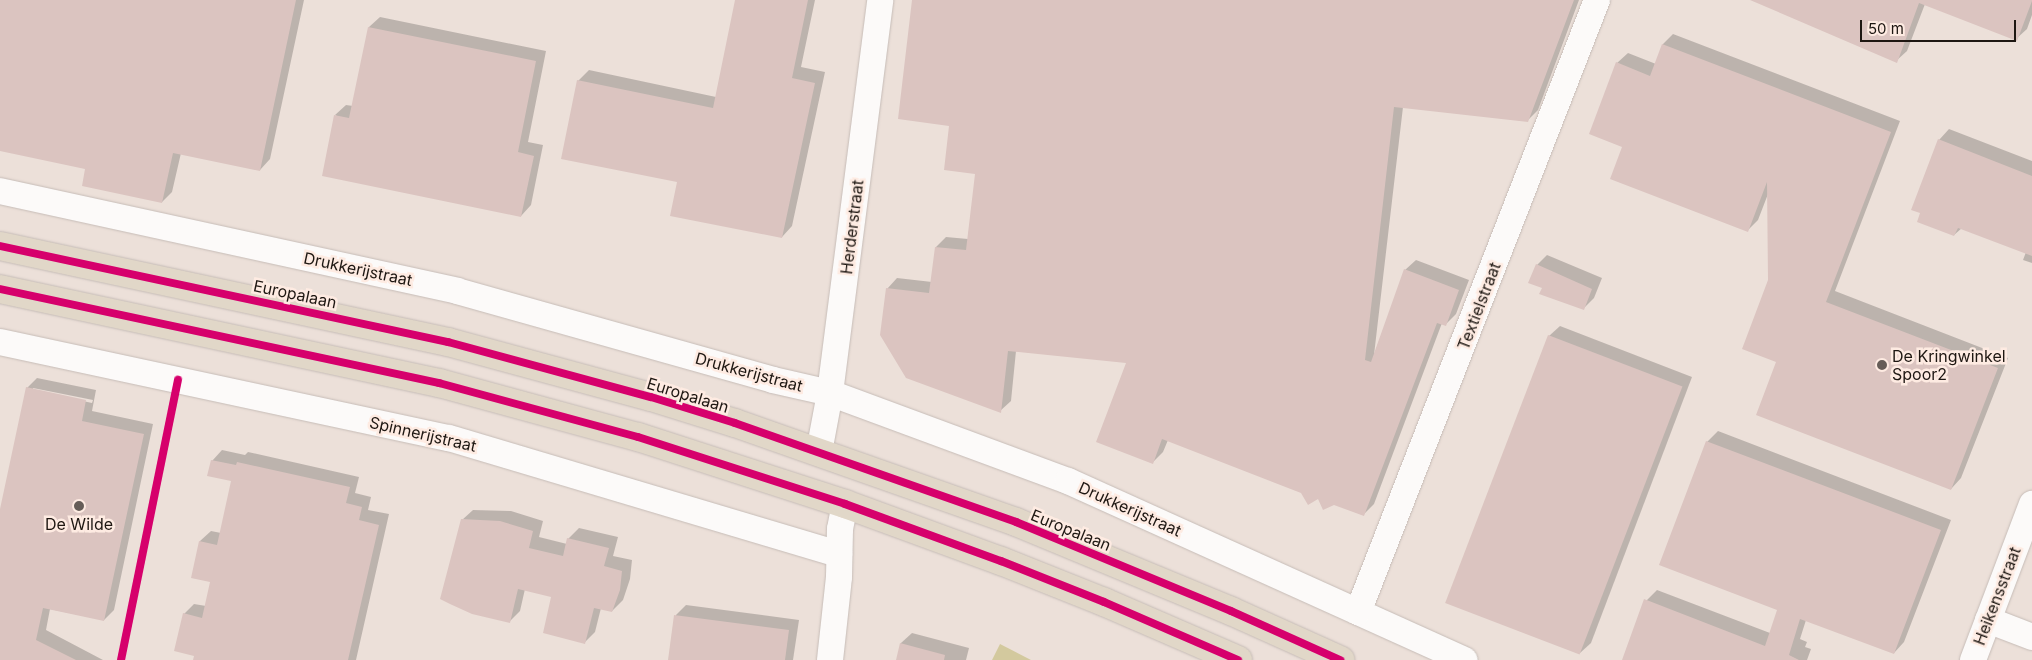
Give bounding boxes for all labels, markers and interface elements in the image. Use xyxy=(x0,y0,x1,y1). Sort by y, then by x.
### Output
scale bar xyxy=(1862,10,2018,42)
text: 50 m xyxy=(1868,19,1904,38)
street label: Herderstraat xyxy=(837,179,867,275)
street label: Drukkerijstraat xyxy=(302,248,414,290)
street label: Textielstraat xyxy=(1453,259,1505,353)
street label: Europalaan xyxy=(252,276,338,312)
place label: De Kringwinkel Spoor2 xyxy=(1892,346,2006,384)
street label: Drukkerijstraat xyxy=(693,348,805,396)
marker: De Kringwinkel Spoor2 xyxy=(1876,359,1888,371)
street label: Europalaan xyxy=(645,373,731,417)
street label: Spinnerijstraat xyxy=(368,412,478,456)
street label: Drukkerijstraat xyxy=(1076,478,1184,540)
marker: De Wilde xyxy=(73,500,85,512)
street label: Europalaan xyxy=(1028,505,1114,555)
place label: De Wilde xyxy=(45,514,113,534)
street label: Heikensstraat xyxy=(1969,544,2025,648)

